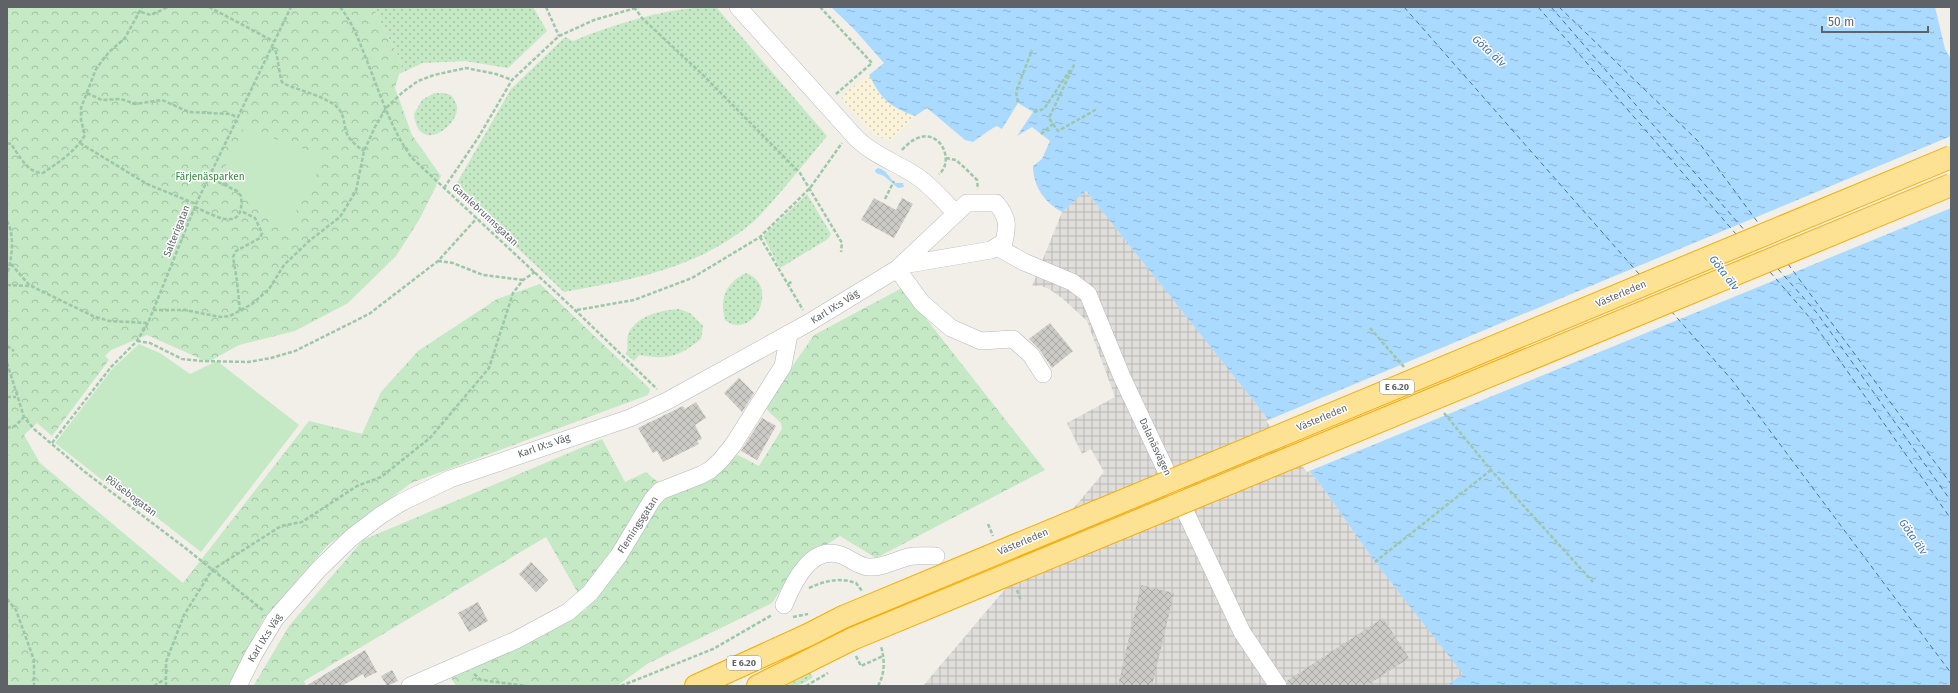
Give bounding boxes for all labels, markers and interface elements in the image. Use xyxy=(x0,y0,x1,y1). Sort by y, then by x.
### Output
scale bar xyxy=(1822,8,1928,34)
text: 50 m xyxy=(1828,15,1854,29)
water label: Göta älv xyxy=(1470,33,1509,70)
park label: Färjenäsparken xyxy=(175,171,245,183)
street label: Gamlebrunnsgatan xyxy=(449,181,521,249)
street label: Salterigatan xyxy=(161,203,193,259)
water label: Göta älv xyxy=(1706,253,1742,294)
street label: Västerleden xyxy=(1594,278,1648,310)
street label: Karl IX:s Väg xyxy=(809,287,862,327)
road number: E 6.20 xyxy=(1380,380,1414,394)
street label: Västerleden xyxy=(1295,402,1349,434)
street label: Dalanäsvägen xyxy=(1136,416,1174,478)
street label: Karl IX:s Väg xyxy=(516,431,573,461)
street label: Pölsebogatan xyxy=(103,473,159,519)
street label: Flemingsgatan xyxy=(615,494,661,556)
water label: Göta älv xyxy=(1896,517,1930,558)
street label: Västerleden xyxy=(996,526,1050,558)
street label: Karl IX:s Väg xyxy=(245,611,285,664)
road number: E 6.20 xyxy=(727,656,761,670)

